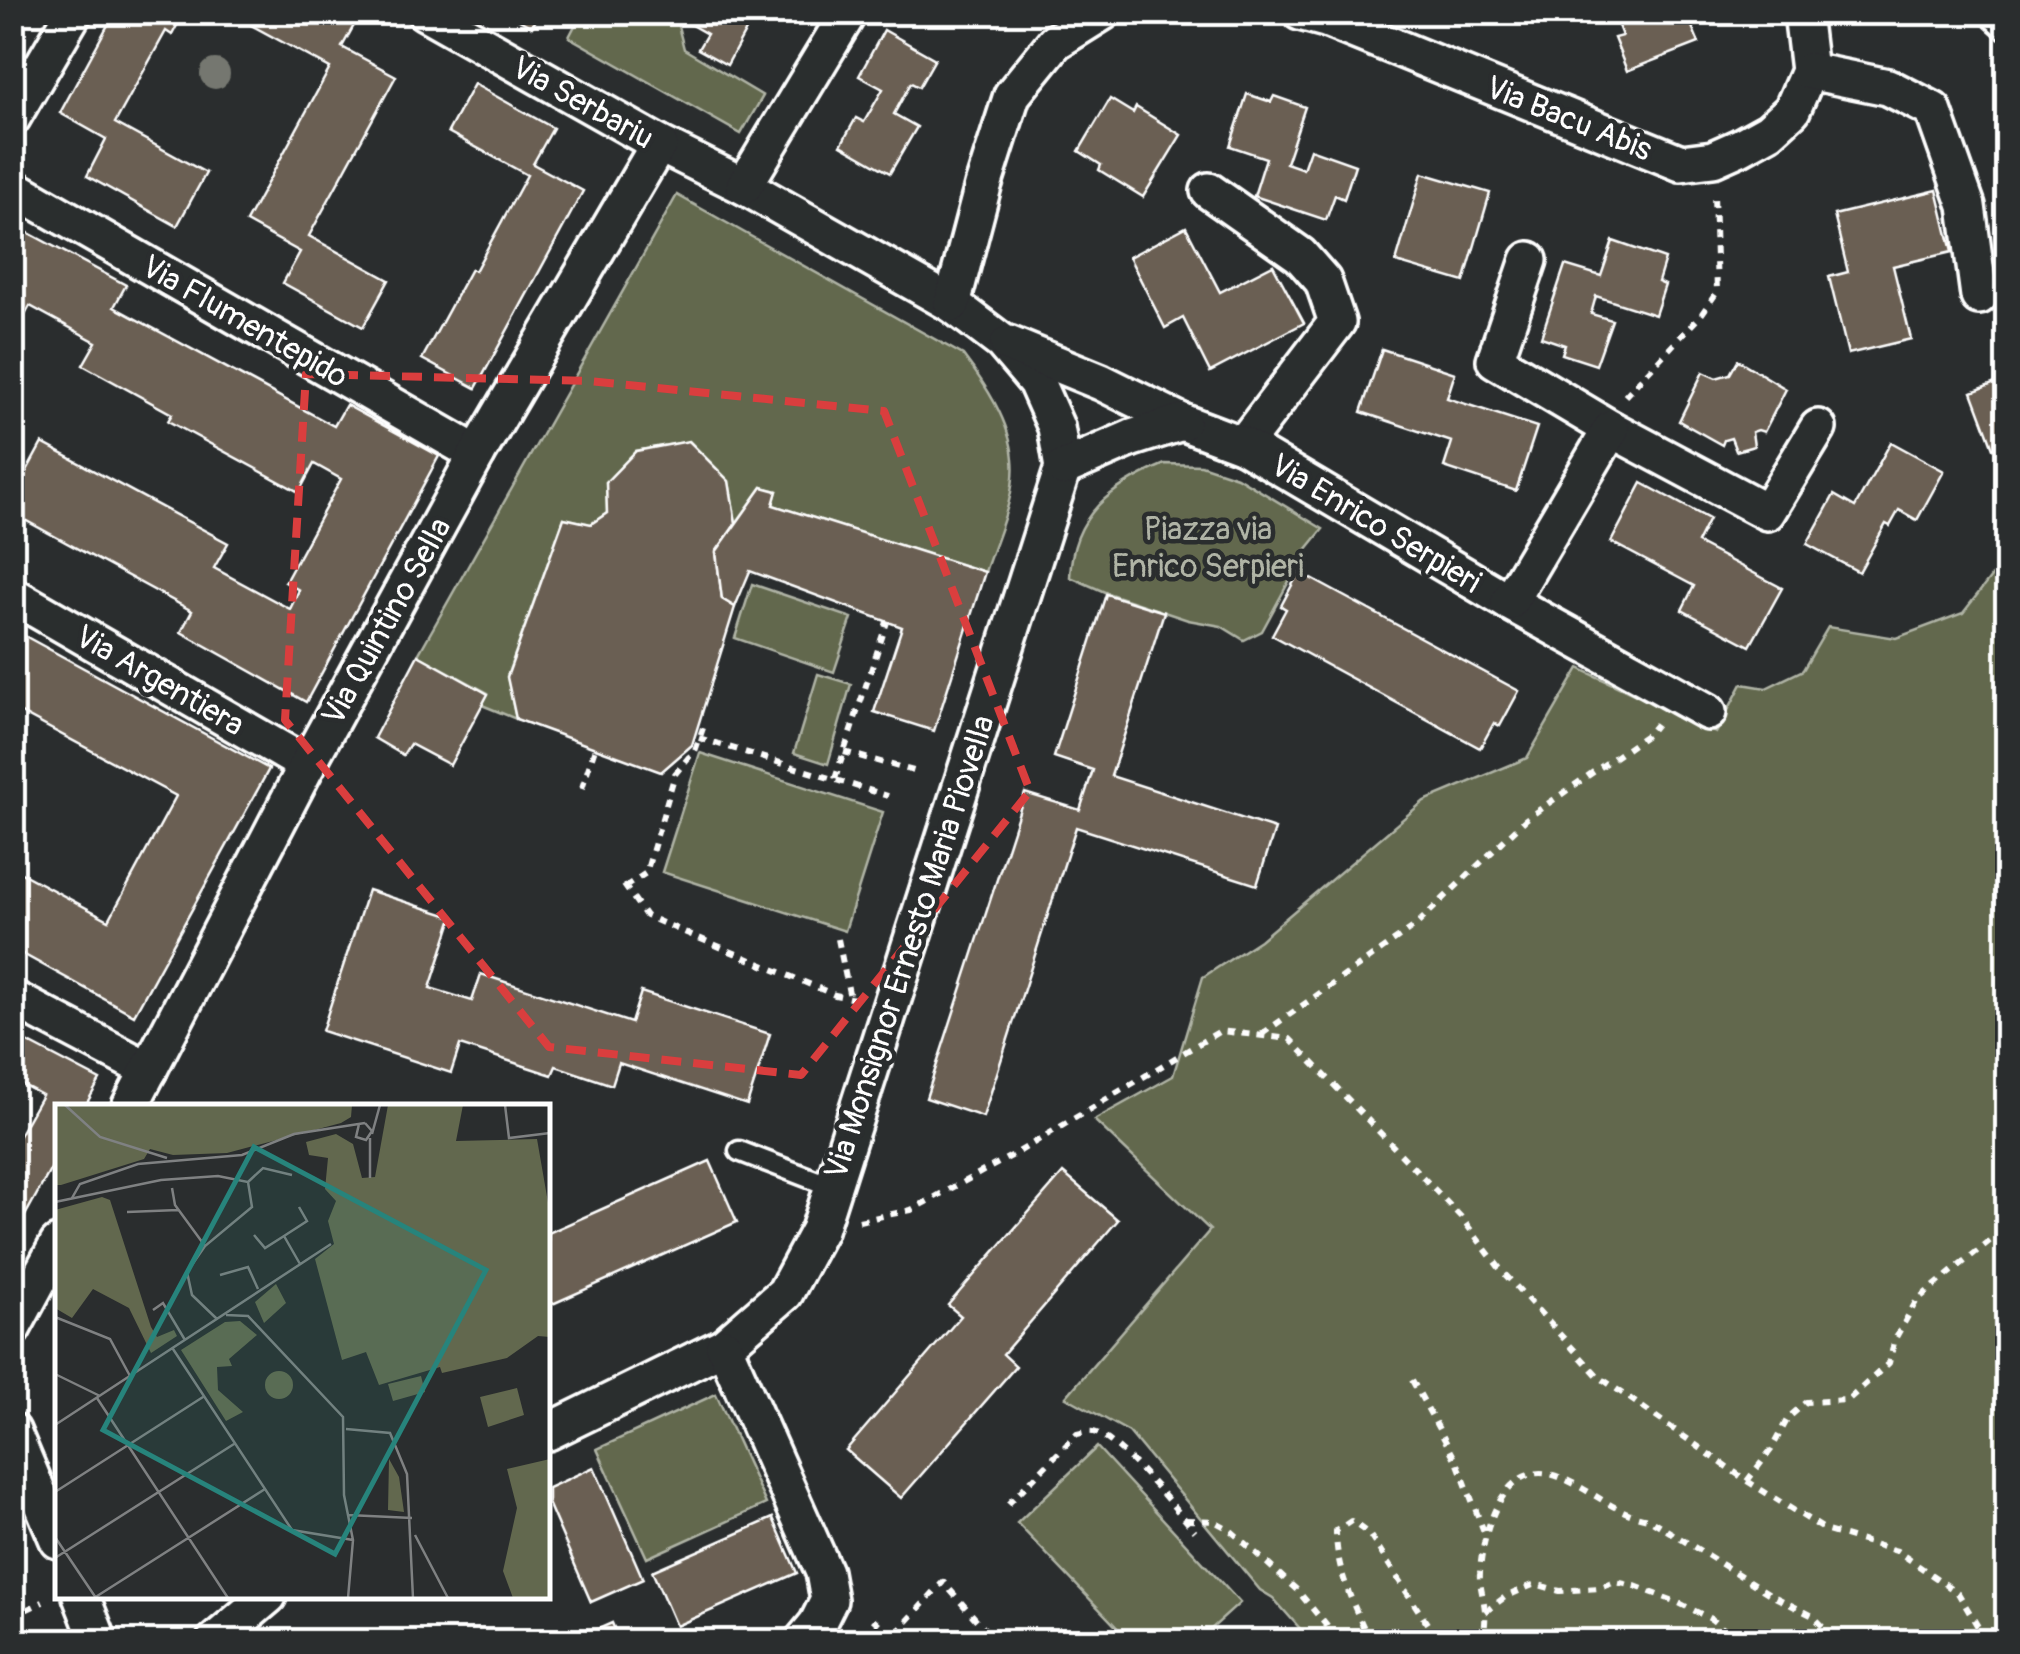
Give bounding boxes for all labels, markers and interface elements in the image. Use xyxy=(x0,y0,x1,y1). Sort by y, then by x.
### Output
street label: Via Serbariu xyxy=(504,47,661,158)
street label: Via Bacu Abis xyxy=(1480,68,1657,170)
street label: Via Flumentepido xyxy=(134,247,355,397)
street label: Via Enrico Serpieri xyxy=(1263,445,1488,602)
park label: Piazza via Enrico Serpieri xyxy=(1112,510,1304,587)
street label: Via Quintino Sella xyxy=(313,511,460,732)
street label: Via Argentiera xyxy=(68,616,251,745)
street label: Via Monsignor Ernesto Maria Piovella xyxy=(816,710,1004,1184)
inset map xyxy=(55,1104,550,1599)

